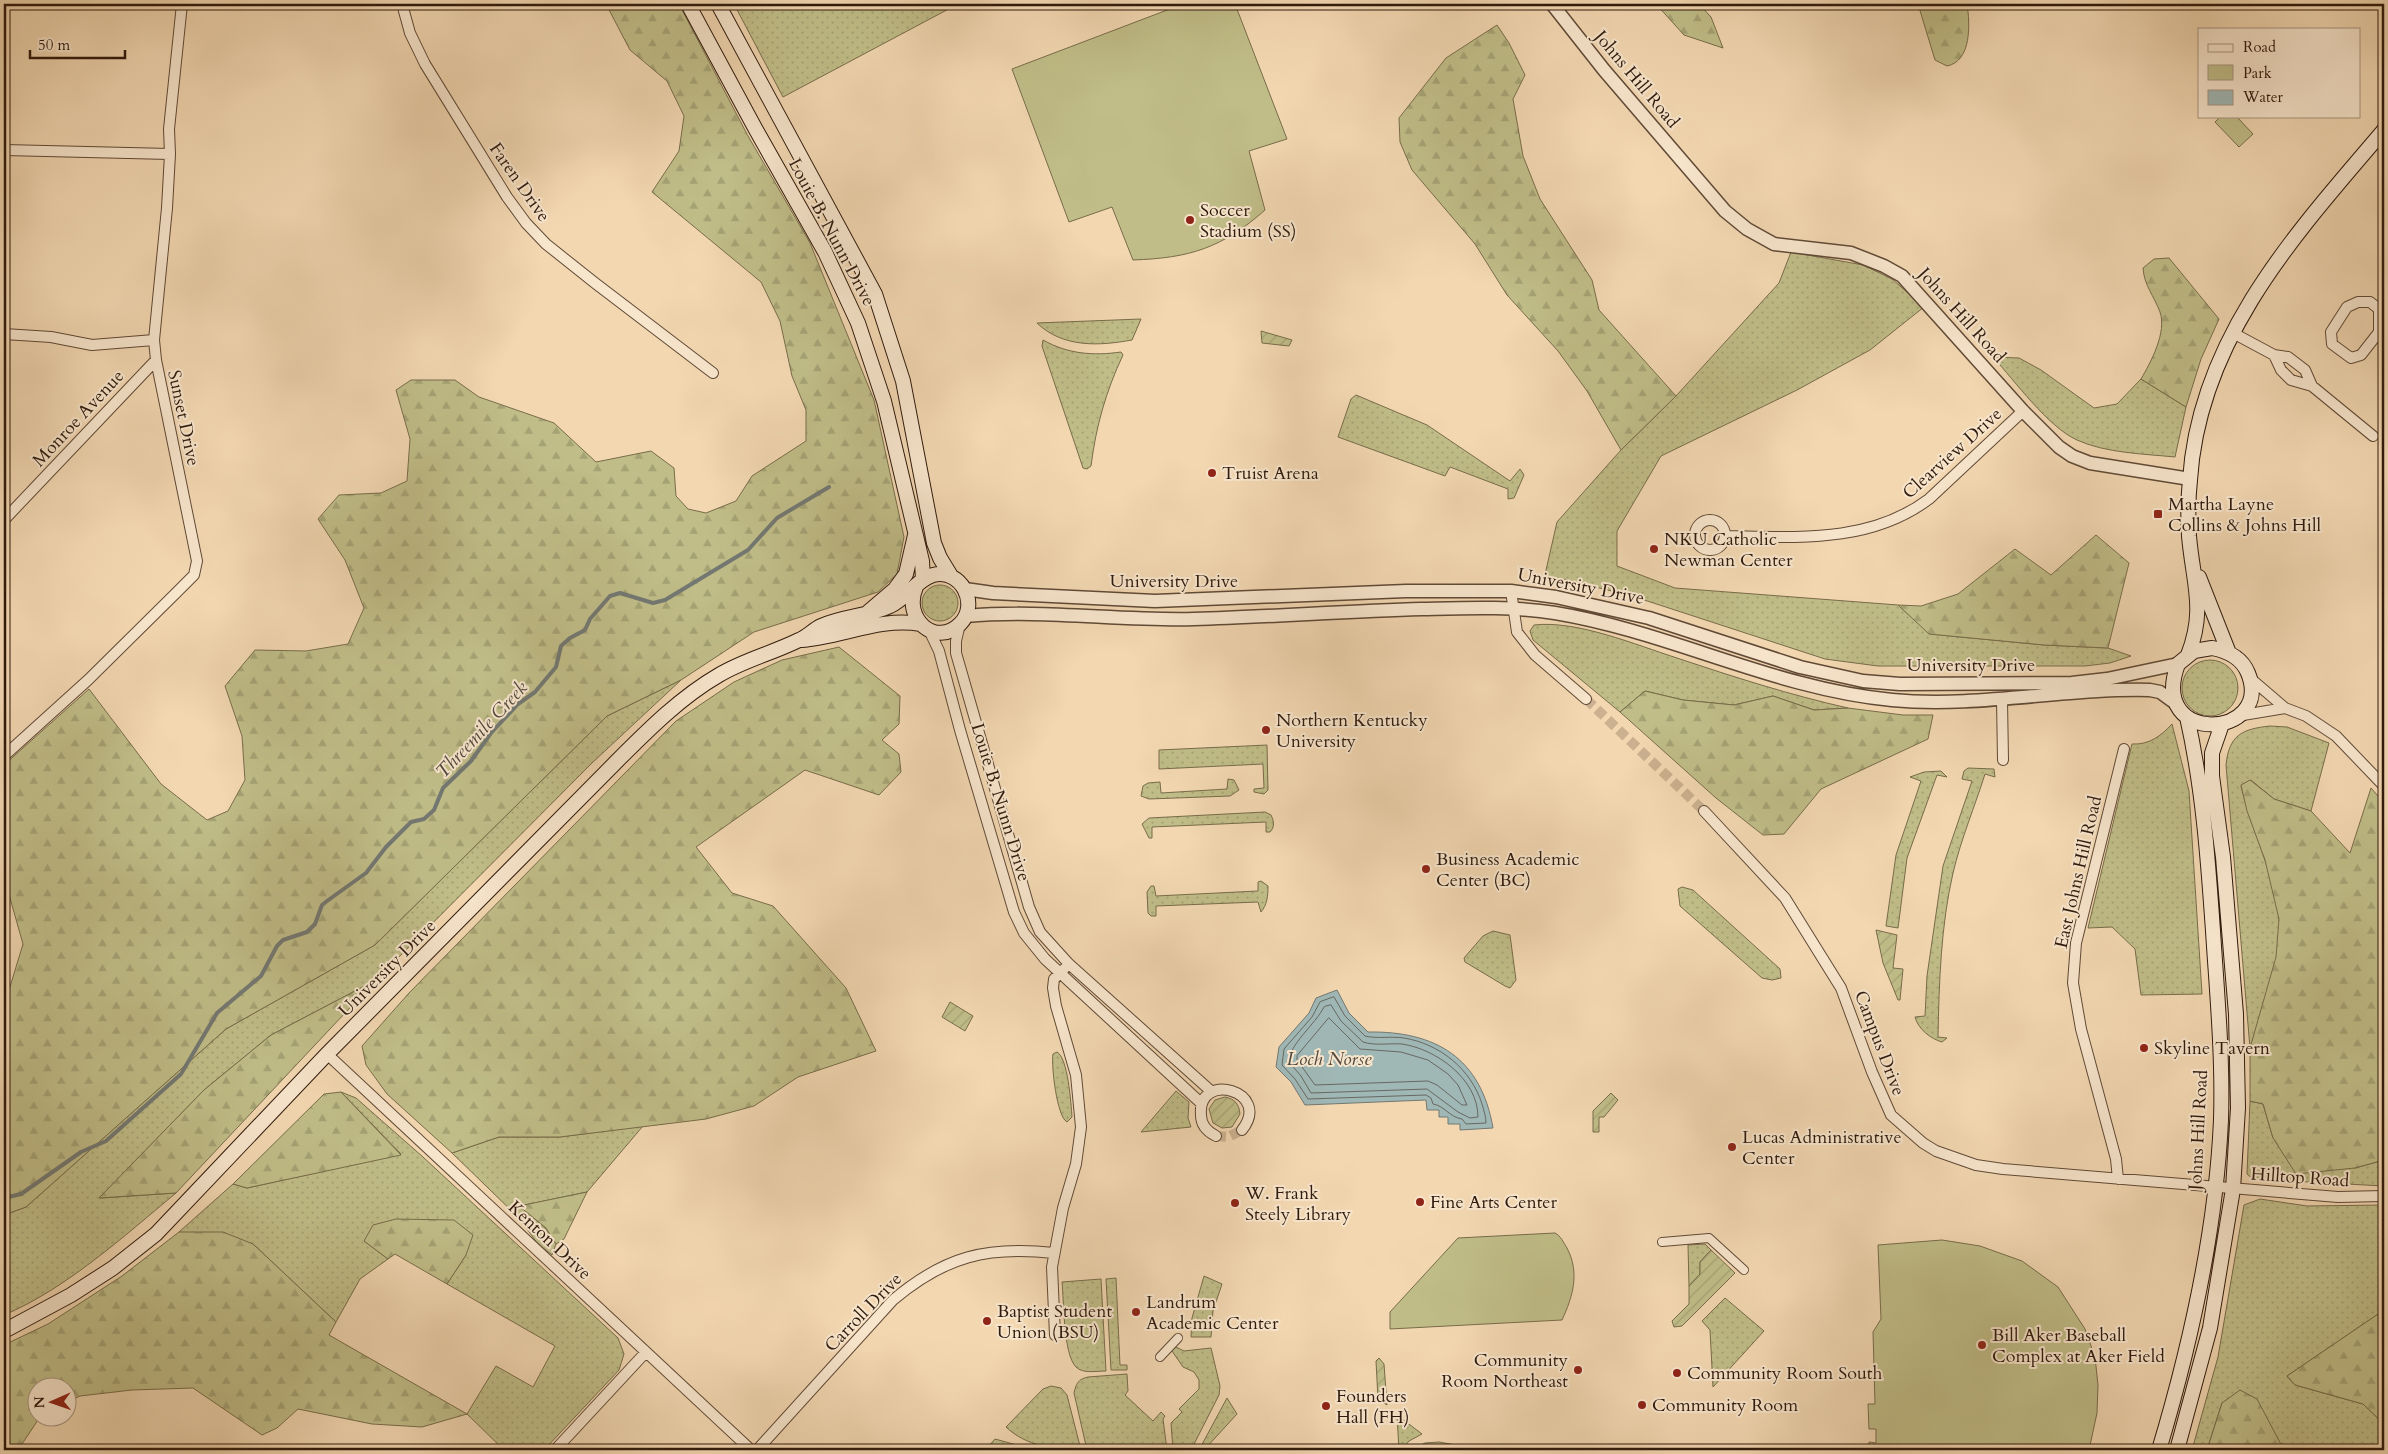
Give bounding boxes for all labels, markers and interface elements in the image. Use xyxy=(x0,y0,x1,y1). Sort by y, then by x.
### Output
street label: Johns Hill Road xyxy=(1586,23,1685,134)
scale bar xyxy=(30,28,125,60)
legend xyxy=(2198,28,2360,118)
text: 50 m xyxy=(38,35,70,55)
text: Road xyxy=(2243,37,2276,57)
text: Park xyxy=(2243,63,2272,83)
text: Water xyxy=(2242,87,2284,107)
street label: Faren Drive xyxy=(483,138,556,227)
street label: Louie B. Nunn Drive xyxy=(782,154,881,311)
place label: Soccer Stadium (SS) xyxy=(1200,198,1297,244)
marker: Soccer Stadium (SS) xyxy=(1184,214,1196,226)
street label: Johns Hill Road xyxy=(1910,260,2011,369)
street label: Monroe Avenue xyxy=(27,364,130,472)
street label: Sunset Drive xyxy=(161,368,206,468)
street label: Clearview Drive xyxy=(1897,402,2008,505)
place label: Truist Arena xyxy=(1222,461,1319,486)
marker: Truist Arena xyxy=(1206,467,1218,479)
place label: Martha Layne Collins & Johns Hill xyxy=(2168,492,2321,538)
marker: Martha Layne Collins & Johns Hill xyxy=(2152,508,2164,520)
place label: NKU Catholic Newman Center xyxy=(1664,527,1793,573)
marker: NKU Catholic Newman Center xyxy=(1648,543,1660,555)
street label: University Drive xyxy=(1515,562,1646,611)
street label: University Drive xyxy=(1110,569,1238,594)
street label: University Drive xyxy=(1907,653,2035,678)
water label: Threemile Creek xyxy=(430,675,534,784)
place label: Northern Kentucky University xyxy=(1276,708,1428,754)
street label: Louie B. Nunn Drive xyxy=(965,720,1036,884)
marker: Northern Kentucky University xyxy=(1260,724,1272,736)
street label: East Johns Hill Road xyxy=(2049,793,2108,951)
place label: Business Academic Center (BC) xyxy=(1436,847,1580,893)
marker: Business Academic Center (BC) xyxy=(1420,863,1432,875)
street label: University Drive xyxy=(333,914,442,1023)
street label: Campus Drive xyxy=(1848,987,1911,1099)
place label: Skyline Tavern xyxy=(2154,1036,2271,1061)
marker: Skyline Tavern xyxy=(2138,1042,2150,1054)
water label: Loch Norse xyxy=(1286,1046,1372,1072)
street label: Johns Hill Road xyxy=(2183,1069,2214,1194)
place label: Lucas Administrative Center xyxy=(1742,1125,1902,1171)
marker: Lucas Administrative Center xyxy=(1726,1141,1738,1153)
street label: Hilltop Road xyxy=(2250,1162,2350,1193)
place label: W. Frank Steely Library xyxy=(1244,1181,1351,1227)
place label: Fine Arts Center xyxy=(1430,1190,1557,1215)
street label: Kenton Drive xyxy=(502,1195,597,1286)
marker: Fine Arts Center xyxy=(1414,1196,1426,1208)
marker: W. Frank Steely Library xyxy=(1229,1197,1241,1209)
street label: Carroll Drive xyxy=(819,1267,908,1358)
place label: Landrum Academic Center xyxy=(1146,1290,1279,1336)
place label: Baptist Student Union (BSU) xyxy=(997,1299,1112,1345)
marker: Landrum Academic Center xyxy=(1130,1306,1142,1318)
marker: Baptist Student Union (BSU) xyxy=(981,1315,993,1327)
place label: Bill Aker Baseball Complex at Aker Field xyxy=(1992,1323,2165,1369)
marker: Bill Aker Baseball Complex at Aker Field xyxy=(1976,1339,1988,1351)
place label: Community Room Northeast xyxy=(1441,1348,1568,1394)
place label: Community Room South xyxy=(1687,1361,1882,1386)
marker: Community Room Northeast xyxy=(1572,1364,1584,1376)
marker: Community Room South xyxy=(1671,1367,1683,1379)
north arrow xyxy=(28,1376,78,1426)
place label: Founders Hall (FH) xyxy=(1336,1384,1410,1430)
place label: Community Room xyxy=(1652,1393,1799,1418)
text: N xyxy=(30,1396,49,1409)
marker: Community Room xyxy=(1636,1399,1648,1411)
marker: Founders Hall (FH) xyxy=(1320,1400,1332,1412)

